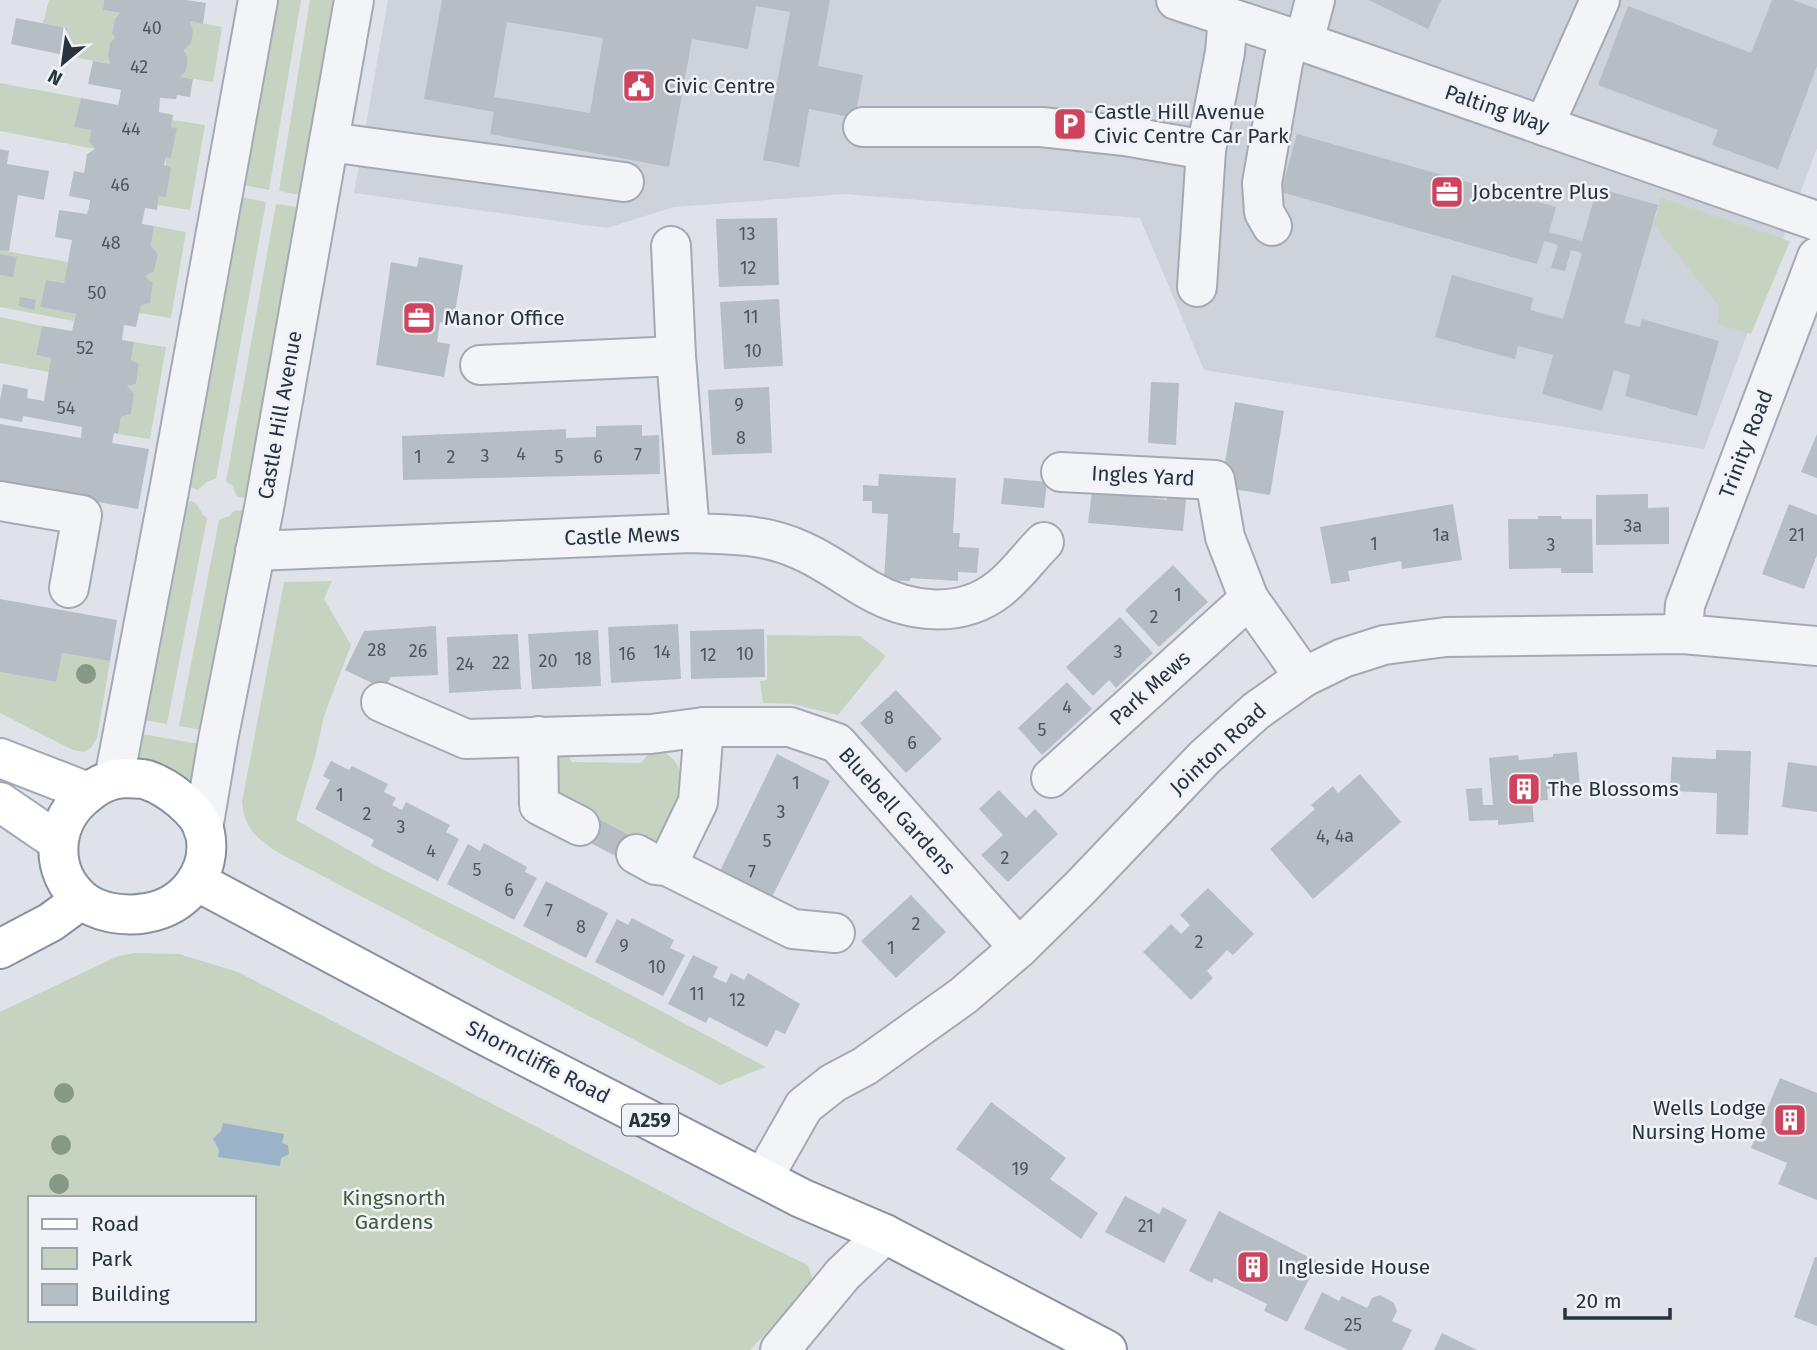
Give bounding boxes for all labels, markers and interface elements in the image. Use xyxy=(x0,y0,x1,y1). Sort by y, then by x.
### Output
house number: 40 xyxy=(142,17,162,39)
north arrow xyxy=(28,28,98,98)
house number: 42 xyxy=(130,56,148,78)
text: N xyxy=(44,64,66,91)
public building icon: Civic Centre xyxy=(620,67,658,105)
place label: Civic Centre xyxy=(664,73,775,99)
street label: Palting Way xyxy=(1441,79,1553,139)
place label: Castle Hill Avenue Civic Centre Car Park xyxy=(1094,99,1289,149)
parking icon: Castle Hill Avenue Civic Centre Car Park xyxy=(1051,105,1089,143)
house number: 44 xyxy=(121,118,141,140)
office icon: Jobcentre Plus xyxy=(1428,173,1466,211)
house number: 46 xyxy=(110,174,130,196)
place label: Jobcentre Plus xyxy=(1472,179,1609,205)
house number: 13 xyxy=(739,223,755,245)
house number: 48 xyxy=(101,232,121,254)
house number: 12 xyxy=(740,257,756,279)
house number: 50 xyxy=(87,282,107,304)
office icon: Manor Office xyxy=(400,299,438,337)
place label: Manor Office xyxy=(444,305,565,331)
house number: 11 xyxy=(743,306,759,328)
street label: Castle Hill Avenue xyxy=(252,329,308,501)
house number: 52 xyxy=(76,337,94,359)
house number: 10 xyxy=(744,340,762,362)
street label: Trinity Road xyxy=(1713,386,1779,502)
house number: 9 xyxy=(734,394,744,416)
house number: 54 xyxy=(57,397,76,419)
house number: 8 xyxy=(736,427,746,449)
house number: 4 xyxy=(516,443,526,465)
house number: 7 xyxy=(634,444,642,466)
house number: 3 xyxy=(481,445,489,467)
house number: 1 xyxy=(414,446,422,468)
house number: 2 xyxy=(447,446,456,468)
house number: 5 xyxy=(554,446,564,468)
house number: 6 xyxy=(593,446,603,468)
street label: Ingles Yard xyxy=(1091,460,1195,492)
house number: 3a xyxy=(1624,515,1642,537)
street label: Castle Mews xyxy=(564,521,680,551)
house number: 1a xyxy=(1432,524,1450,546)
house number: 21 xyxy=(1789,524,1805,546)
house number: 1 xyxy=(1370,533,1378,555)
house number: 3 xyxy=(1547,534,1555,556)
house number: 1 xyxy=(1174,584,1182,606)
house number: 2 xyxy=(1150,606,1159,628)
house number: 28 xyxy=(368,639,386,661)
house number: 26 xyxy=(409,640,427,662)
house number: 14 xyxy=(653,641,671,663)
house number: 3 xyxy=(1114,641,1122,663)
house number: 16 xyxy=(618,643,636,665)
house number: 10 xyxy=(736,643,754,665)
house number: 12 xyxy=(700,644,716,666)
street label: Park Mews xyxy=(1104,645,1196,731)
house number: 18 xyxy=(574,648,592,670)
house number: 20 xyxy=(539,650,557,672)
house number: 22 xyxy=(492,652,510,674)
house number: 24 xyxy=(456,653,474,675)
house number: 4 xyxy=(1062,696,1072,718)
street label: Jointon Road xyxy=(1164,698,1272,800)
house number: 8 xyxy=(884,707,894,729)
house number: 5 xyxy=(1037,719,1047,741)
house number: 6 xyxy=(907,732,917,754)
street label: Bluebell Gardens xyxy=(833,742,961,880)
building icon: The Blossoms xyxy=(1505,770,1543,808)
house number: 1 xyxy=(792,772,800,794)
place label: The Blossoms xyxy=(1548,776,1679,802)
house number: 1 xyxy=(336,784,344,806)
house number: 3 xyxy=(777,801,785,823)
house number: 2 xyxy=(363,803,372,825)
house number: 3 xyxy=(397,816,405,838)
house number: 4, 4a xyxy=(1316,825,1354,847)
house number: 5 xyxy=(762,830,772,852)
house number: 4 xyxy=(426,840,436,862)
house number: 2 xyxy=(1001,847,1010,869)
house number: 5 xyxy=(472,859,482,881)
house number: 7 xyxy=(748,861,756,883)
house number: 6 xyxy=(504,879,514,901)
house number: 7 xyxy=(545,900,553,922)
house number: 2 xyxy=(912,913,921,935)
house number: 8 xyxy=(576,916,586,938)
house number: 2 xyxy=(1195,931,1204,953)
house number: 9 xyxy=(619,935,629,957)
house number: 1 xyxy=(887,937,895,959)
house number: 10 xyxy=(648,956,666,978)
house number: 11 xyxy=(689,983,705,1005)
house number: 12 xyxy=(729,989,745,1011)
street label: Shorncliffe Road xyxy=(462,1015,614,1109)
place label: Wells Lodge Nursing Home xyxy=(1631,1095,1766,1145)
building icon: Wells Lodge Nursing Home xyxy=(1771,1101,1809,1139)
road number: A259 xyxy=(622,1104,678,1136)
house number: 19 xyxy=(1011,1158,1029,1180)
park label: Kingsnorth Gardens xyxy=(342,1185,446,1235)
legend xyxy=(28,1196,256,1322)
text: Road xyxy=(91,1211,139,1237)
house number: 21 xyxy=(1138,1215,1154,1237)
text: Park xyxy=(91,1246,133,1272)
building icon: Ingleside House xyxy=(1234,1248,1272,1286)
place label: Ingleside House xyxy=(1278,1254,1430,1280)
scale bar xyxy=(1565,1276,1670,1320)
text: Building xyxy=(91,1281,170,1307)
text: 20 m xyxy=(1576,1288,1622,1314)
house number: 25 xyxy=(1344,1314,1362,1336)

